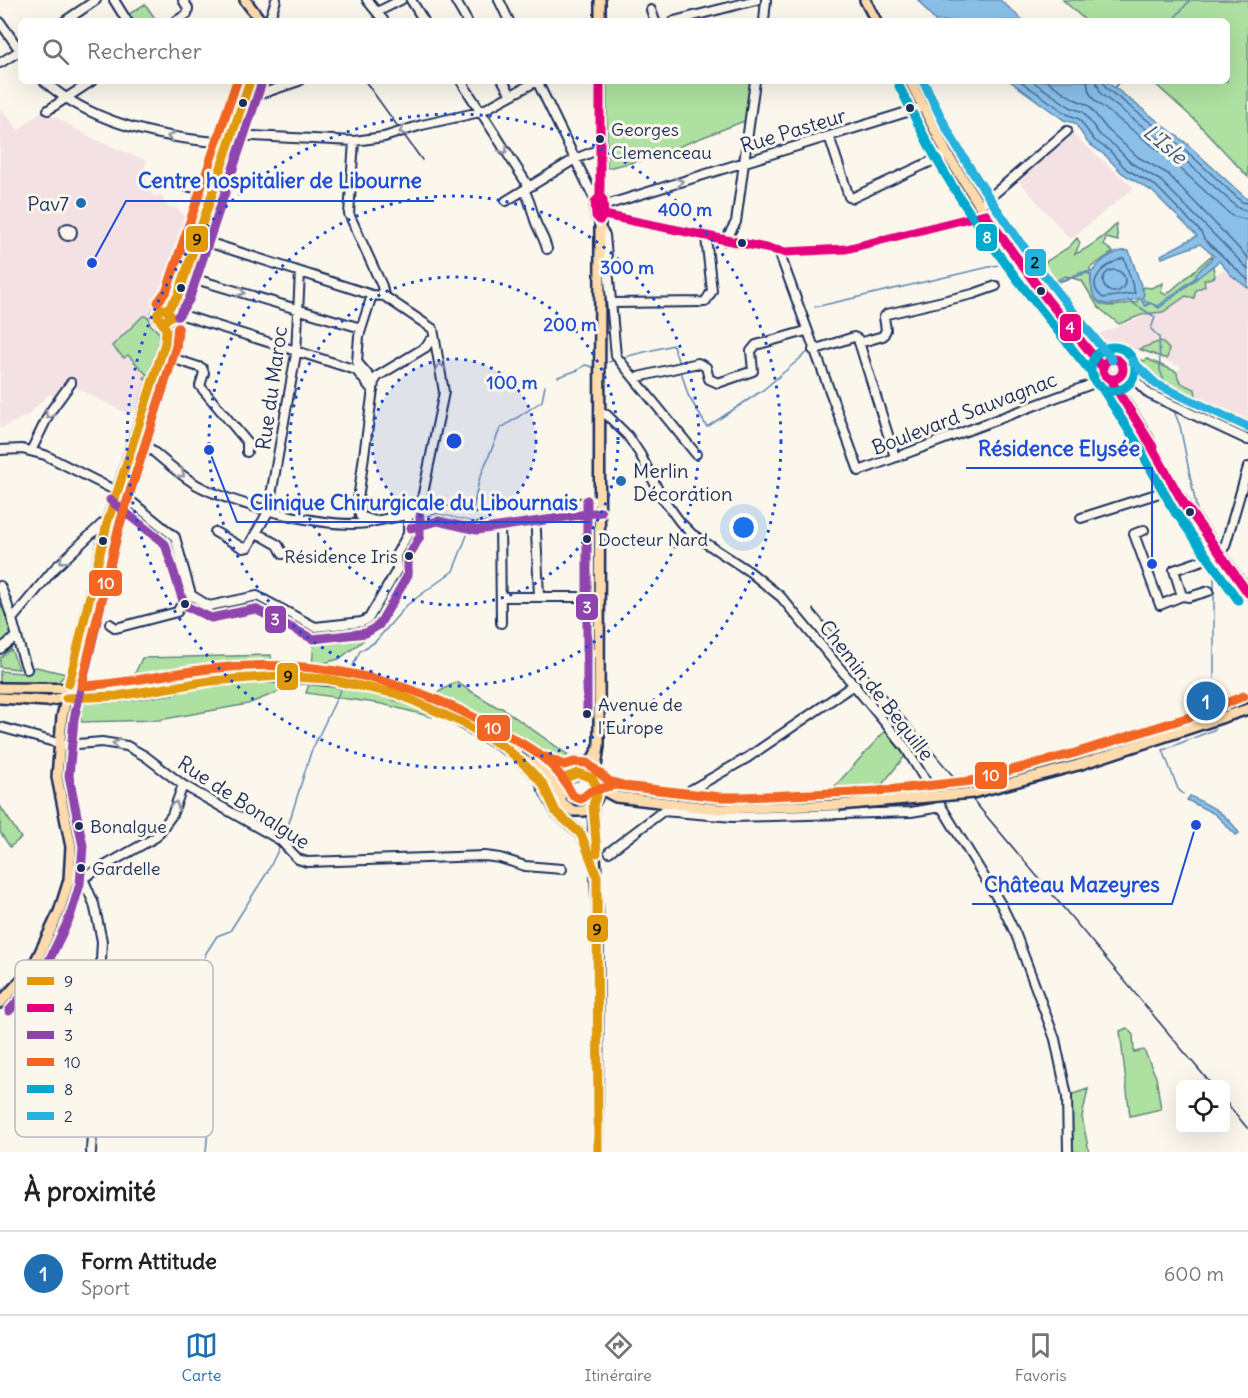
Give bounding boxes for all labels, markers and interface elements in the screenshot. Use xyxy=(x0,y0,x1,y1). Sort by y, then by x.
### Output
search box xyxy=(18,18,1230,84)
icon: search xyxy=(39,35,72,68)
text: Rechercher xyxy=(87,37,202,65)
unlabelled marker xyxy=(237,97,249,109)
street label: Rue Pasteur xyxy=(737,102,849,158)
unlabelled marker xyxy=(904,102,916,114)
place label: Georges Clemenceau xyxy=(611,118,712,164)
water label: L'Isle xyxy=(1138,118,1193,171)
one-way arrow xyxy=(398,124,409,136)
one-way arrow xyxy=(166,131,176,144)
marker: Georges Clemenceau xyxy=(594,133,606,145)
one-way arrow xyxy=(497,143,508,154)
callout: Centre hospitalier de Libourne xyxy=(126,162,434,201)
text: Centre hospitalier de Libourne xyxy=(138,167,422,194)
one-way arrow xyxy=(673,177,684,189)
place label: Pav7 xyxy=(27,191,69,216)
marker: Pav7 xyxy=(74,196,88,210)
text: 400 m xyxy=(658,198,712,221)
line badge: 8 xyxy=(975,223,998,252)
line badge: 9 xyxy=(185,225,209,253)
text: 8 xyxy=(982,227,992,247)
text: 9 xyxy=(192,229,202,249)
unlabelled marker xyxy=(736,237,748,249)
line badge: 2 xyxy=(1024,248,1047,277)
text: 2 xyxy=(1031,252,1040,272)
text: 300 m xyxy=(600,256,654,279)
unlabelled marker xyxy=(175,282,187,294)
one-way arrow xyxy=(235,285,246,297)
unlabelled marker xyxy=(1035,285,1047,297)
text: 200 m xyxy=(543,313,597,336)
line badge: 4 xyxy=(1059,313,1082,342)
text: 4 xyxy=(1065,317,1075,337)
street label: Rue du Maroc xyxy=(250,324,292,452)
one-way arrow xyxy=(434,362,447,372)
street label: Boulevard Sauvagnac xyxy=(868,366,1060,460)
text: 100 m xyxy=(487,371,538,394)
one-way arrow xyxy=(44,409,56,420)
callout: Résidence Elysée xyxy=(966,429,1152,468)
centre of rings xyxy=(444,431,464,451)
text: Résidence Elysée xyxy=(978,435,1140,462)
place label: Merlin Décoration xyxy=(633,458,733,506)
one-way arrow xyxy=(175,467,186,478)
marker: Merlin Décoration xyxy=(614,474,628,488)
callout: Clinique Chirurgicale du Libournais xyxy=(237,483,590,522)
text: Clinique Chirurgicale du Libournais xyxy=(250,489,579,516)
unlabelled marker xyxy=(1184,506,1196,518)
your location xyxy=(729,513,758,542)
place label: Docteur Nard xyxy=(598,528,708,551)
marker: Docteur Nard xyxy=(581,533,593,545)
unlabelled marker xyxy=(97,535,109,547)
place label: Résidence Iris xyxy=(284,545,398,568)
marker: Résidence Iris xyxy=(403,550,415,562)
one-way arrow xyxy=(59,553,70,564)
line badge: 10 xyxy=(88,569,123,597)
text: 10 xyxy=(98,573,114,593)
line badge: 3 xyxy=(575,593,599,621)
text: 3 xyxy=(582,597,592,617)
unlabelled marker xyxy=(179,598,191,610)
line badge: 3 xyxy=(264,605,287,634)
text: 3 xyxy=(270,609,280,629)
street label: Chemin de Bequille xyxy=(814,615,940,765)
line badge: 9 xyxy=(276,662,299,691)
text: 9 xyxy=(283,666,293,686)
pin: 1 xyxy=(1186,678,1226,724)
place label: Avenue de l'Europe xyxy=(598,693,683,739)
marker: Avenue de l'Europe xyxy=(581,708,593,720)
line badge: 10 xyxy=(476,714,511,742)
text: 10 xyxy=(485,718,501,738)
one-way arrow xyxy=(112,739,121,751)
street label: Rue de Bonalgue xyxy=(173,750,315,854)
line badge: 10 xyxy=(974,761,1008,790)
text: 10 xyxy=(983,765,999,785)
one-way arrow xyxy=(168,801,180,812)
place label: Bonalgue xyxy=(90,815,167,838)
marker: Bonalgue xyxy=(73,820,85,832)
place label: Gardelle xyxy=(92,857,160,880)
marker: Gardelle xyxy=(75,862,87,874)
callout: Château Mazeyres xyxy=(972,865,1172,904)
text: Château Mazeyres xyxy=(984,871,1160,898)
line badge: 9 xyxy=(586,914,609,943)
text: 9 xyxy=(592,919,602,939)
legend xyxy=(15,960,213,1137)
text: 9 xyxy=(64,971,73,991)
text: 4 xyxy=(64,998,73,1018)
text: 3 xyxy=(64,1025,73,1045)
text: 10 xyxy=(64,1052,81,1072)
text: 8 xyxy=(64,1079,73,1099)
map controls xyxy=(1176,1080,1230,1134)
button: locate xyxy=(1176,1080,1230,1134)
text: 2 xyxy=(64,1106,73,1126)
text: À proximité xyxy=(24,1175,156,1208)
text: Form Attitude xyxy=(81,1247,217,1275)
text: 1 xyxy=(40,1261,47,1286)
text: 600 m xyxy=(1164,1261,1224,1286)
text: Sport xyxy=(81,1275,130,1300)
tab: Carte xyxy=(182,1329,221,1385)
tab: Itinéraire xyxy=(585,1329,652,1385)
tab: Favoris xyxy=(1015,1329,1066,1385)

